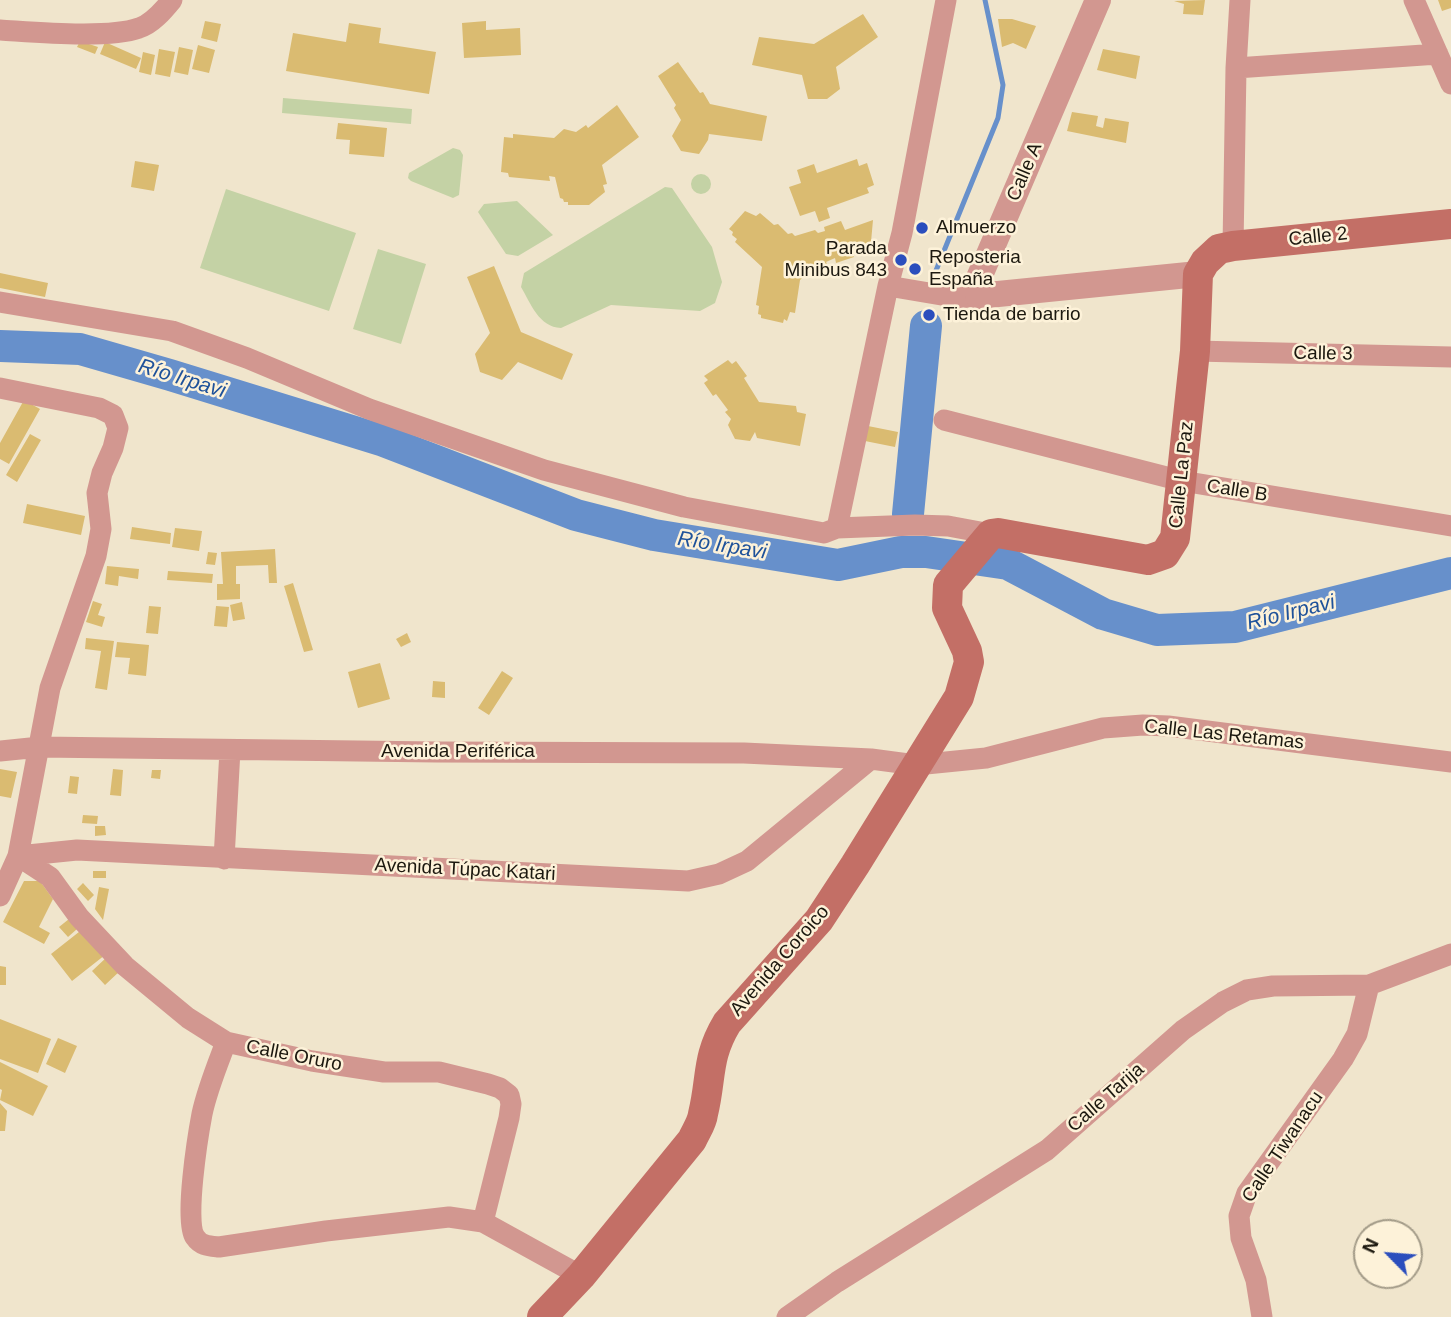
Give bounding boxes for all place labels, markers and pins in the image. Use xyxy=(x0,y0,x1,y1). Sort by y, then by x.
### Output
place label: Almuerzo xyxy=(936,217,1016,239)
marker: Almuerzo xyxy=(914,220,930,236)
place label: Parada Minibus 843 xyxy=(785,238,887,282)
place label: Reposteria España xyxy=(929,247,1021,291)
marker: Parada Minibus 843 xyxy=(893,252,909,268)
marker: Reposteria España xyxy=(907,261,923,277)
place label: Tienda de barrio xyxy=(943,304,1081,326)
marker: Tienda de barrio xyxy=(921,307,937,323)

